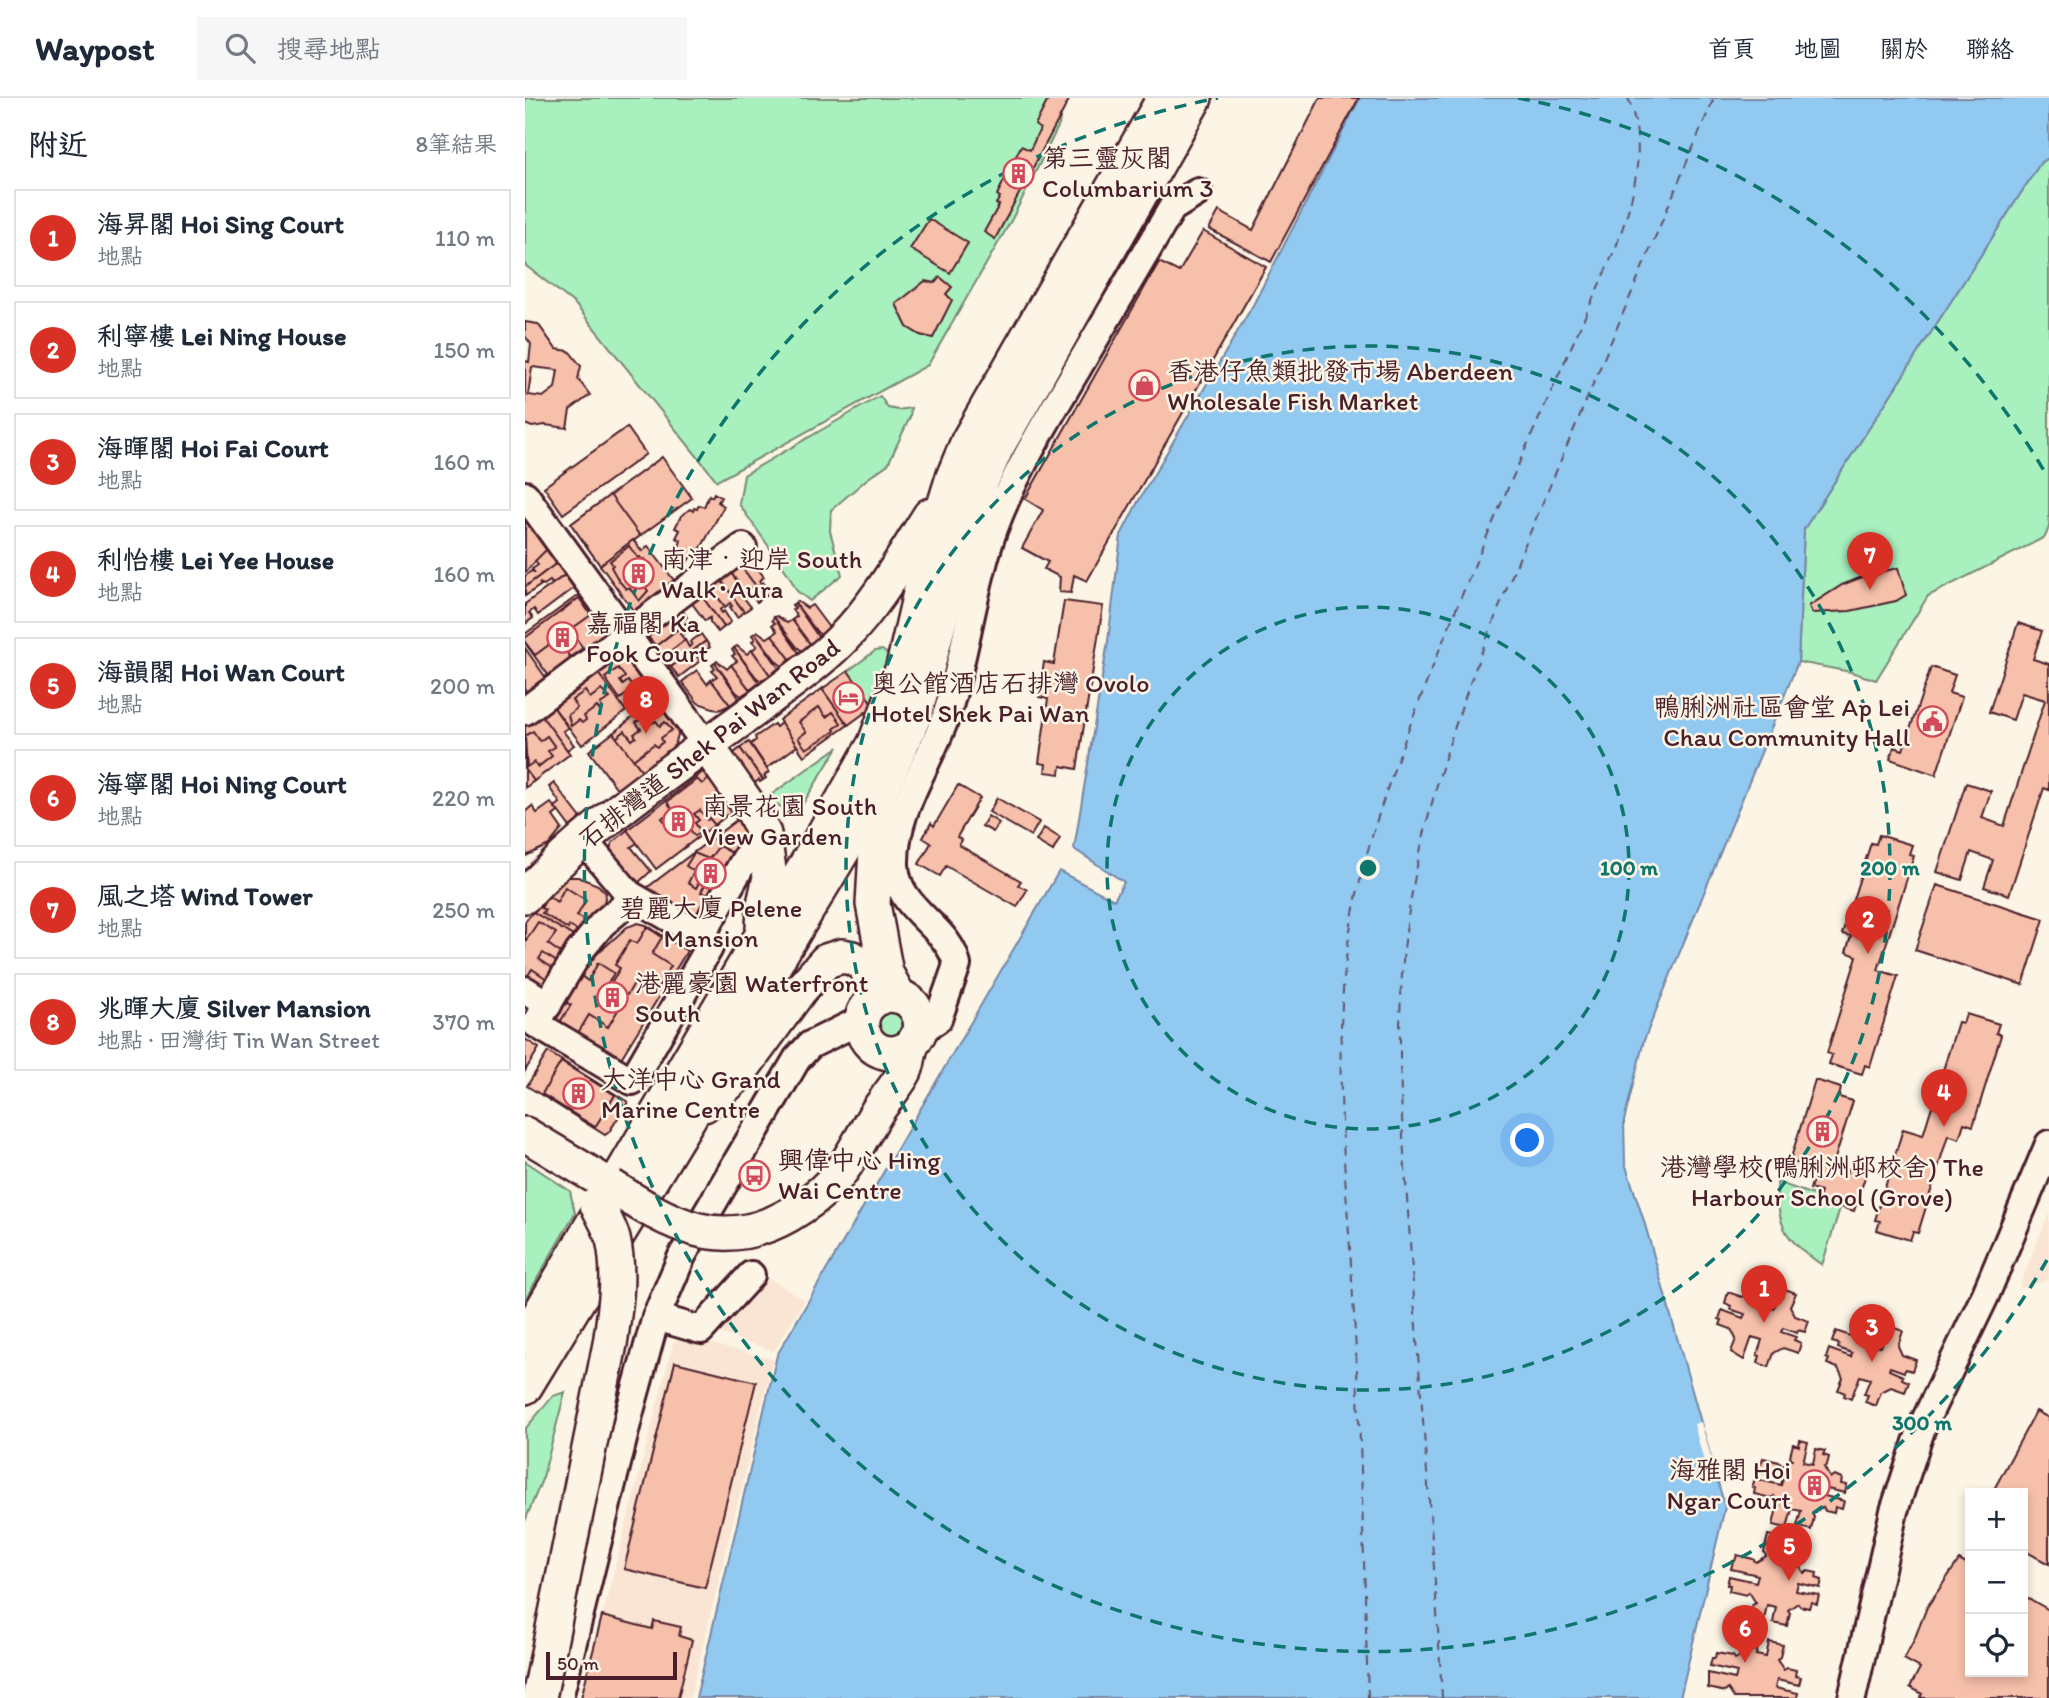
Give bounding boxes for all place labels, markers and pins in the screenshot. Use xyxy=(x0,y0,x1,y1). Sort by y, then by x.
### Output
place label: 第三靈灰閣 Columbarium 3 xyxy=(1042,142,1214,204)
building icon: 第三靈灰閣 Columbarium 3 xyxy=(1002,156,1036,190)
place label: 香港仔魚類批發市場 Aberdeen Wholesale Fish Market xyxy=(1167,355,1513,417)
shop icon: 香港仔魚類批發市場 Aberdeen Wholesale Fish Market xyxy=(1127,369,1161,403)
pin: 7 xyxy=(1847,532,1893,590)
place label: 南津‧迎岸 South Walk･Aura xyxy=(661,543,862,605)
building icon: 南津‧迎岸 South Walk･Aura xyxy=(621,557,655,591)
place label: 嘉福閣 Ka Fook Court xyxy=(586,607,708,669)
building icon: 嘉福閣 Ka Fook Court xyxy=(546,621,580,655)
place label: 奧公館酒店石排灣 Ovolo Hotel Shek Pai Wan xyxy=(871,667,1149,729)
pin: 8 xyxy=(623,676,669,734)
hotel icon: 奧公館酒店石排灣 Ovolo Hotel Shek Pai Wan xyxy=(831,681,865,715)
place label: 鴨脷洲社區會堂 Ap Lei Chau Community Hall xyxy=(1654,691,1910,753)
public building icon: 鴨脷洲社區會堂 Ap Lei Chau Community Hall xyxy=(1916,705,1950,739)
place label: 南景花園 South View Garden xyxy=(702,790,877,852)
building icon: 南景花園 South View Garden xyxy=(662,804,696,838)
building icon: 碧麗大廈 Pelene Mansion xyxy=(694,856,728,890)
centre of rings xyxy=(1356,856,1380,880)
place label: 碧麗大廈 Pelene Mansion xyxy=(620,892,802,954)
pin: 2 xyxy=(1845,896,1891,954)
place label: 港麗豪園 Waterfront South xyxy=(635,967,869,1029)
building icon: 港麗豪園 Waterfront South xyxy=(595,981,629,1015)
place label: 大洋中心 Grand Marine Centre xyxy=(601,1063,781,1125)
pin: 4 xyxy=(1921,1069,1967,1127)
building icon: 大洋中心 Grand Marine Centre xyxy=(561,1077,595,1111)
building icon: 港灣學校(鴨脷洲邨校舍) The Harbour School (Grove) xyxy=(1805,1114,1839,1148)
place label: 興偉中心 Hing Wai Centre xyxy=(778,1144,941,1206)
place label: 港灣學校(鴨脷洲邨校舍) The Harbour School (Grove) xyxy=(1660,1151,1984,1213)
bus stop icon: 興偉中心 Hing Wai Centre xyxy=(738,1158,772,1192)
pin: 1 xyxy=(1741,1265,1787,1323)
pin: 3 xyxy=(1849,1304,1895,1362)
place label: 海雅閣 Hoi Ngar Court xyxy=(1666,1454,1791,1516)
building icon: 海雅閣 Hoi Ngar Court xyxy=(1797,1468,1831,1502)
pin: 5 xyxy=(1766,1523,1812,1581)
pin: 6 xyxy=(1722,1605,1768,1663)

